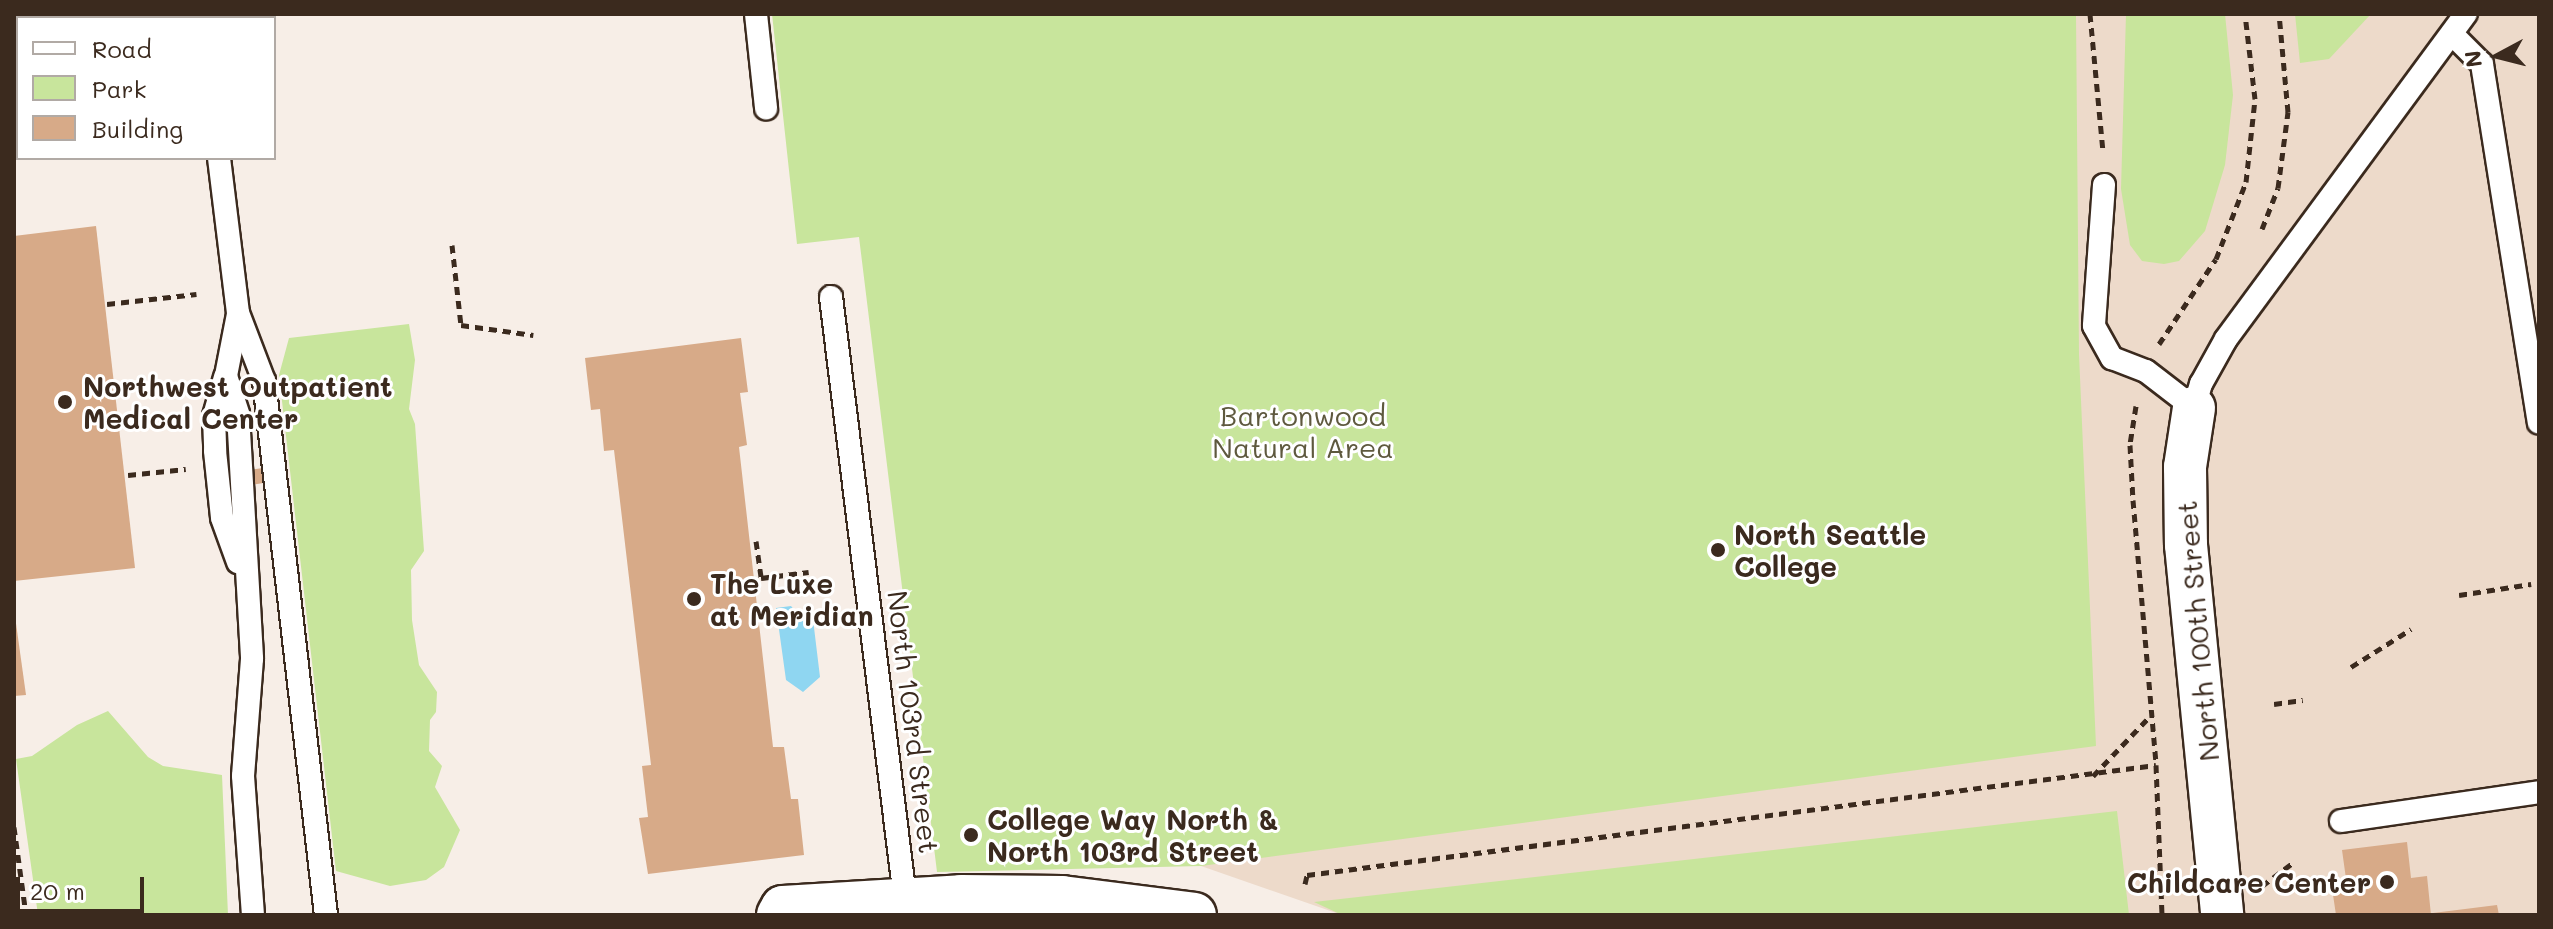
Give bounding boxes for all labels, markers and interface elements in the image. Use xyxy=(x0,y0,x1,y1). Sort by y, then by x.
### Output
legend xyxy=(16,16,276,160)
north arrow xyxy=(2457,16,2537,96)
text: Road xyxy=(92,33,152,64)
text: N xyxy=(2457,49,2488,69)
text: Park xyxy=(92,73,146,104)
text: Building xyxy=(92,113,183,144)
place label: Northwest Outpatient Medical Center xyxy=(83,369,393,435)
marker: Northwest Outpatient Medical Center xyxy=(54,391,76,413)
park label: Bartonwood Natural Area xyxy=(1212,398,1394,464)
street label: North 100th Street xyxy=(2169,499,2225,763)
place label: North Seattle College xyxy=(1734,517,1926,583)
marker: North Seattle College xyxy=(1709,541,1727,559)
place label: The Luxe at Meridian xyxy=(710,566,874,632)
street label: North 103rd Street xyxy=(881,589,947,855)
marker: The Luxe at Meridian xyxy=(685,590,703,608)
place label: College Way North & North 103rd Street xyxy=(987,802,1279,868)
marker: College Way North & North 103rd Street xyxy=(962,826,980,844)
scale bar xyxy=(20,861,148,911)
place label: Childcare Center xyxy=(2127,865,2371,899)
marker: Childcare Center xyxy=(2378,873,2396,891)
text: 20 m xyxy=(30,875,85,906)

